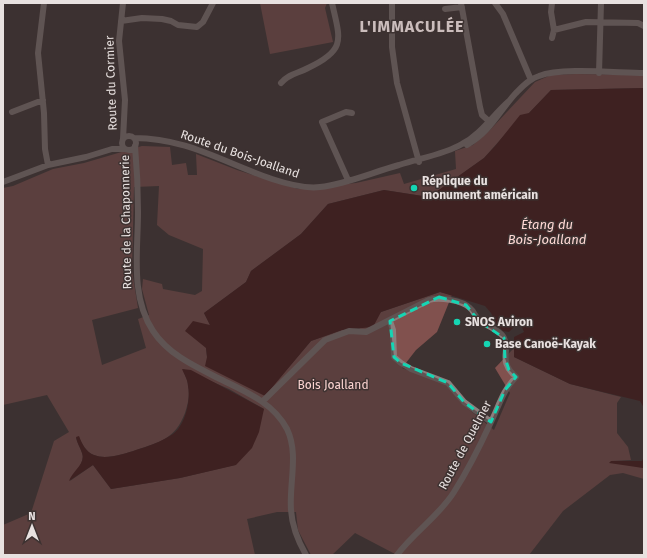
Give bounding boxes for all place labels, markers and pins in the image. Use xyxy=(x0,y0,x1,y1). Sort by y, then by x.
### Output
place label: Réplique du monument américain xyxy=(422,174,538,202)
marker: Réplique du monument américain xyxy=(409,183,419,193)
place label: SNOS Aviron xyxy=(465,315,533,329)
marker: SNOS Aviron xyxy=(452,317,462,327)
place label: Base Canoë-Kayak xyxy=(495,337,596,351)
marker: Base Canoë-Kayak xyxy=(482,339,492,349)

